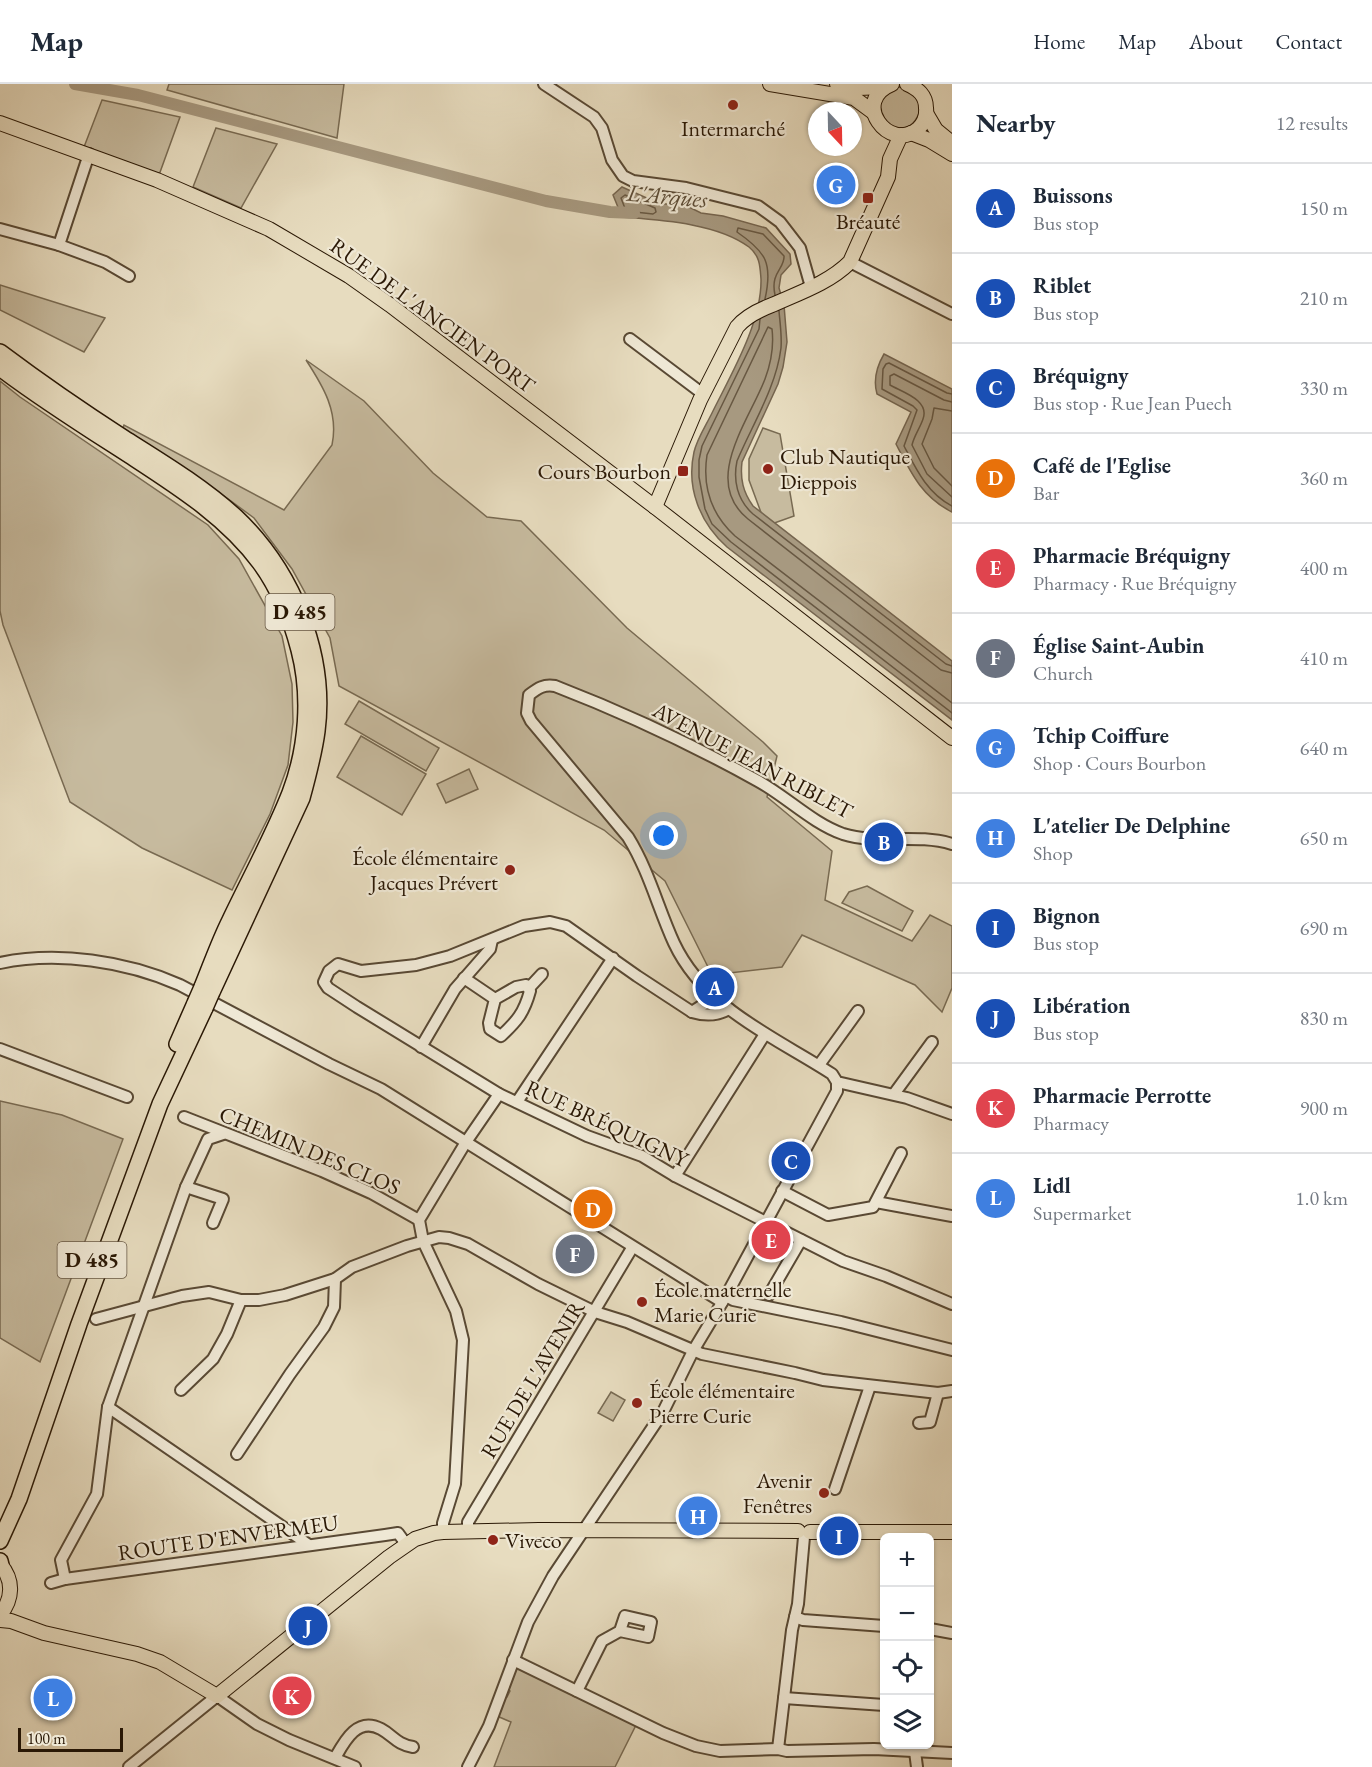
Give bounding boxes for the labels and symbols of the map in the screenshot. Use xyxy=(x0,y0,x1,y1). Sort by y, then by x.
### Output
marker: Intermarché xyxy=(726,98,740,112)
north arrow xyxy=(808,102,862,156)
place label: Intermarché xyxy=(681,114,785,143)
pin: G xyxy=(816,162,856,208)
water label: L'Arques xyxy=(624,176,709,216)
marker: Bréauté xyxy=(861,191,875,205)
place label: Bréauté xyxy=(836,207,901,236)
street label: RUE DE L'ANCIEN PORT xyxy=(324,231,541,400)
place label: Club Nautique Dieppois xyxy=(780,442,910,496)
place label: Cours Bourbon xyxy=(537,457,671,486)
marker: Club Nautique Dieppois xyxy=(761,462,775,476)
marker: Cours Bourbon xyxy=(676,464,690,478)
road number: D 485 xyxy=(266,594,334,630)
street label: AVENUE JEAN RIBLET xyxy=(647,695,858,826)
pin: B xyxy=(864,820,904,864)
your location xyxy=(649,821,678,850)
place label: École élémentaire Jacques Prévert xyxy=(352,843,498,897)
marker: École élémentaire Jacques Prévert xyxy=(503,863,517,877)
pin: A xyxy=(696,964,734,1010)
street label: RUE BRÉQUIGNY xyxy=(521,1073,694,1174)
street label: CHEMIN DES CLOS xyxy=(215,1099,405,1202)
pin: C xyxy=(772,1138,810,1184)
pin: D xyxy=(574,1186,612,1232)
pin: E xyxy=(752,1218,790,1262)
pin: F xyxy=(556,1232,594,1276)
road number: D 485 xyxy=(58,1242,127,1278)
place label: École maternelle Marie Curie xyxy=(654,1275,792,1329)
street label: RUE DE L'AVENIR xyxy=(474,1295,591,1464)
marker: École maternelle Marie Curie xyxy=(635,1295,649,1309)
place label: École élémentaire Pierre Curie xyxy=(649,1376,795,1430)
marker: École élémentaire Pierre Curie xyxy=(630,1396,644,1410)
place label: Avenir Fenêtres xyxy=(743,1466,813,1520)
marker: Avenir Fenêtres xyxy=(817,1486,831,1500)
pin: H xyxy=(678,1494,718,1538)
street label: ROUTE D'ENVERMEU xyxy=(116,1508,341,1567)
pin: I xyxy=(820,1514,858,1558)
place label: Viveco xyxy=(505,1526,562,1555)
marker: Viveco xyxy=(486,1533,500,1547)
pin: J xyxy=(288,1604,328,1648)
pin: K xyxy=(272,1674,312,1718)
pin: L xyxy=(34,1676,72,1720)
scale bar xyxy=(18,1725,123,1752)

